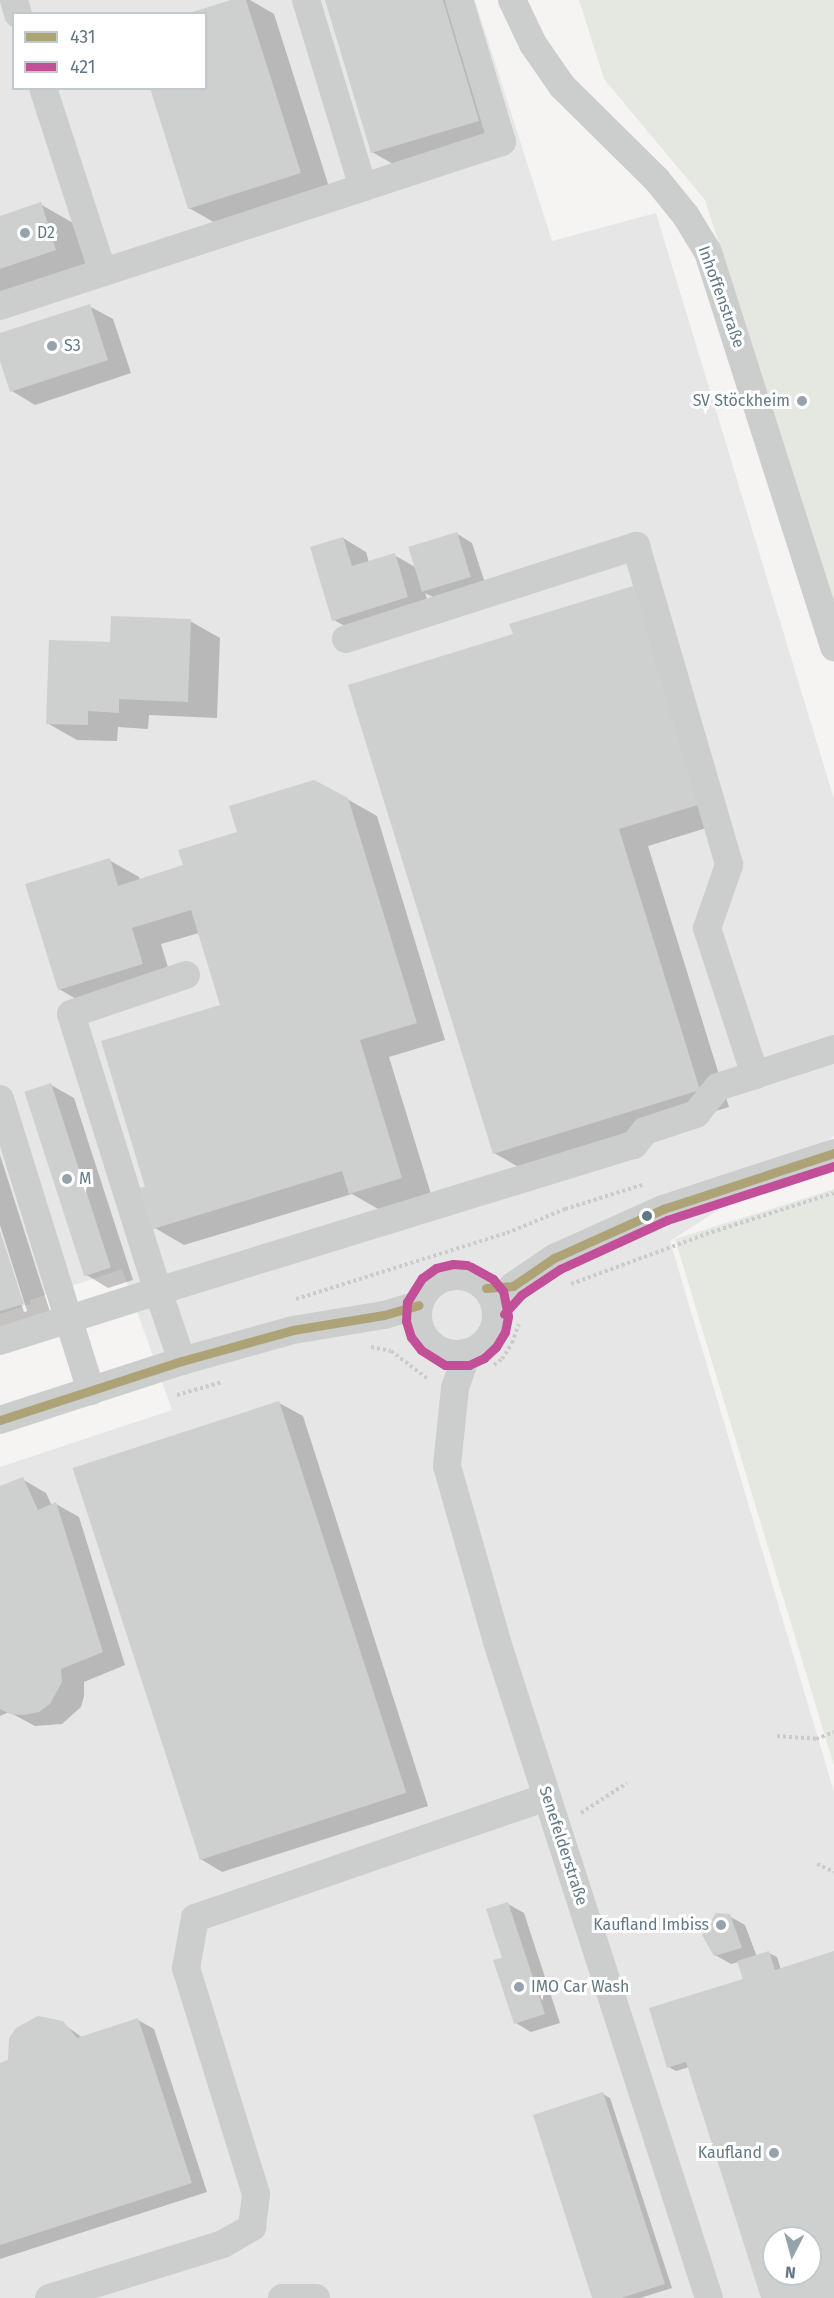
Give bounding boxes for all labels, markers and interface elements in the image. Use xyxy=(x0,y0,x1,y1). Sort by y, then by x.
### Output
legend xyxy=(12,12,207,90)
text: 431 xyxy=(70,26,96,48)
text: 421 xyxy=(70,56,95,78)
place label: D2 xyxy=(37,223,55,243)
marker: D2 xyxy=(18,226,32,240)
street label: Inhoffenstraße xyxy=(694,243,748,351)
place label: S3 xyxy=(64,336,81,356)
marker: S3 xyxy=(45,339,59,353)
place label: SV Stöckheim xyxy=(693,391,790,411)
marker: SV Stöckheim xyxy=(795,394,809,408)
place label: M xyxy=(79,1169,91,1189)
marker: M xyxy=(60,1172,74,1186)
unlabelled marker xyxy=(641,1210,653,1222)
street label: Senefelderstraße xyxy=(535,1784,591,1908)
place label: Kaufland Imbiss xyxy=(593,1915,709,1935)
marker: Kaufland Imbiss xyxy=(714,1918,728,1932)
place label: IMO Car Wash xyxy=(531,1977,629,1997)
marker: IMO Car Wash xyxy=(512,1980,526,1994)
place label: Kaufland xyxy=(698,2143,762,2163)
marker: Kaufland xyxy=(767,2146,781,2160)
north arrow xyxy=(762,2226,822,2286)
text: N xyxy=(784,2262,797,2282)

